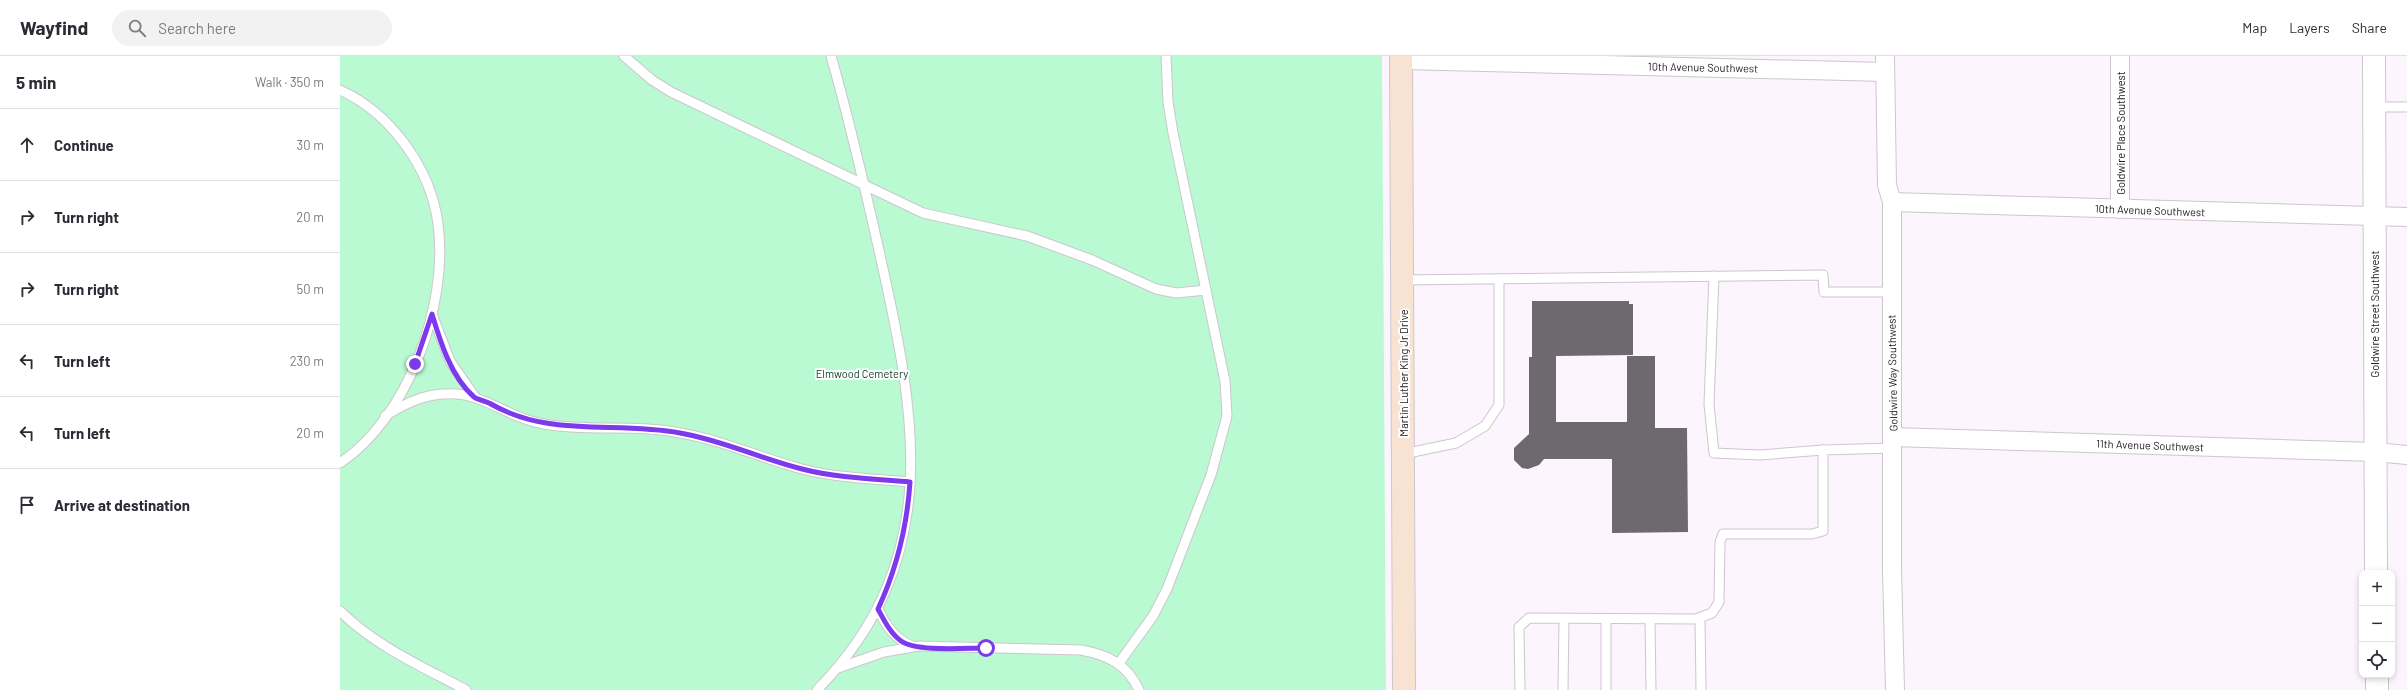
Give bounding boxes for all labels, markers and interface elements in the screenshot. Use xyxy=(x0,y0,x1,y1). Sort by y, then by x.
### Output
search box xyxy=(112,10,392,46)
text: Wayfind xyxy=(20,16,88,39)
icon: search xyxy=(126,17,148,39)
text: Search here xyxy=(158,19,236,37)
text: Map xyxy=(2242,19,2267,36)
text: Layers xyxy=(2289,19,2330,36)
text: Share xyxy=(2352,19,2387,36)
street label: 10th Avenue Southwest xyxy=(1648,60,1758,74)
street label: Goldwire Place Southwest xyxy=(2114,71,2127,195)
text: 5 min xyxy=(16,72,56,92)
text: Walk · 350 m xyxy=(255,74,324,90)
icon: ahead xyxy=(16,134,38,156)
text: Continue xyxy=(54,136,114,154)
text: 30 m xyxy=(297,137,324,153)
street label: 10th Avenue Southwest xyxy=(2095,202,2205,218)
icon: right xyxy=(16,206,38,228)
text: Turn right xyxy=(54,208,119,226)
text: 20 m xyxy=(296,209,324,225)
street label: Goldwire Street Southwest xyxy=(2368,250,2381,378)
icon: right xyxy=(16,278,38,300)
text: Turn right xyxy=(54,280,119,298)
text: 50 m xyxy=(297,281,324,297)
street label: Martin Luther King Jr Drive xyxy=(1397,309,1410,437)
street label: Goldwire Way Southwest xyxy=(1884,314,1900,432)
icon: left xyxy=(16,350,38,372)
text: Turn left xyxy=(54,352,110,370)
text: 230 m xyxy=(290,353,324,369)
route end xyxy=(406,355,424,373)
park label: Elmwood Cemetery xyxy=(816,367,908,380)
icon: left xyxy=(16,422,38,444)
text: Turn left xyxy=(54,424,110,442)
text: 20 m xyxy=(296,425,324,441)
street label: 11th Avenue Southwest xyxy=(2096,437,2204,453)
icon: arrive xyxy=(16,494,38,516)
text: Arrive at destination xyxy=(54,496,190,514)
map controls xyxy=(2359,570,2395,678)
button: + xyxy=(2359,570,2395,606)
button: − xyxy=(2359,606,2395,642)
route start xyxy=(977,639,995,657)
button: locate xyxy=(2359,642,2395,678)

